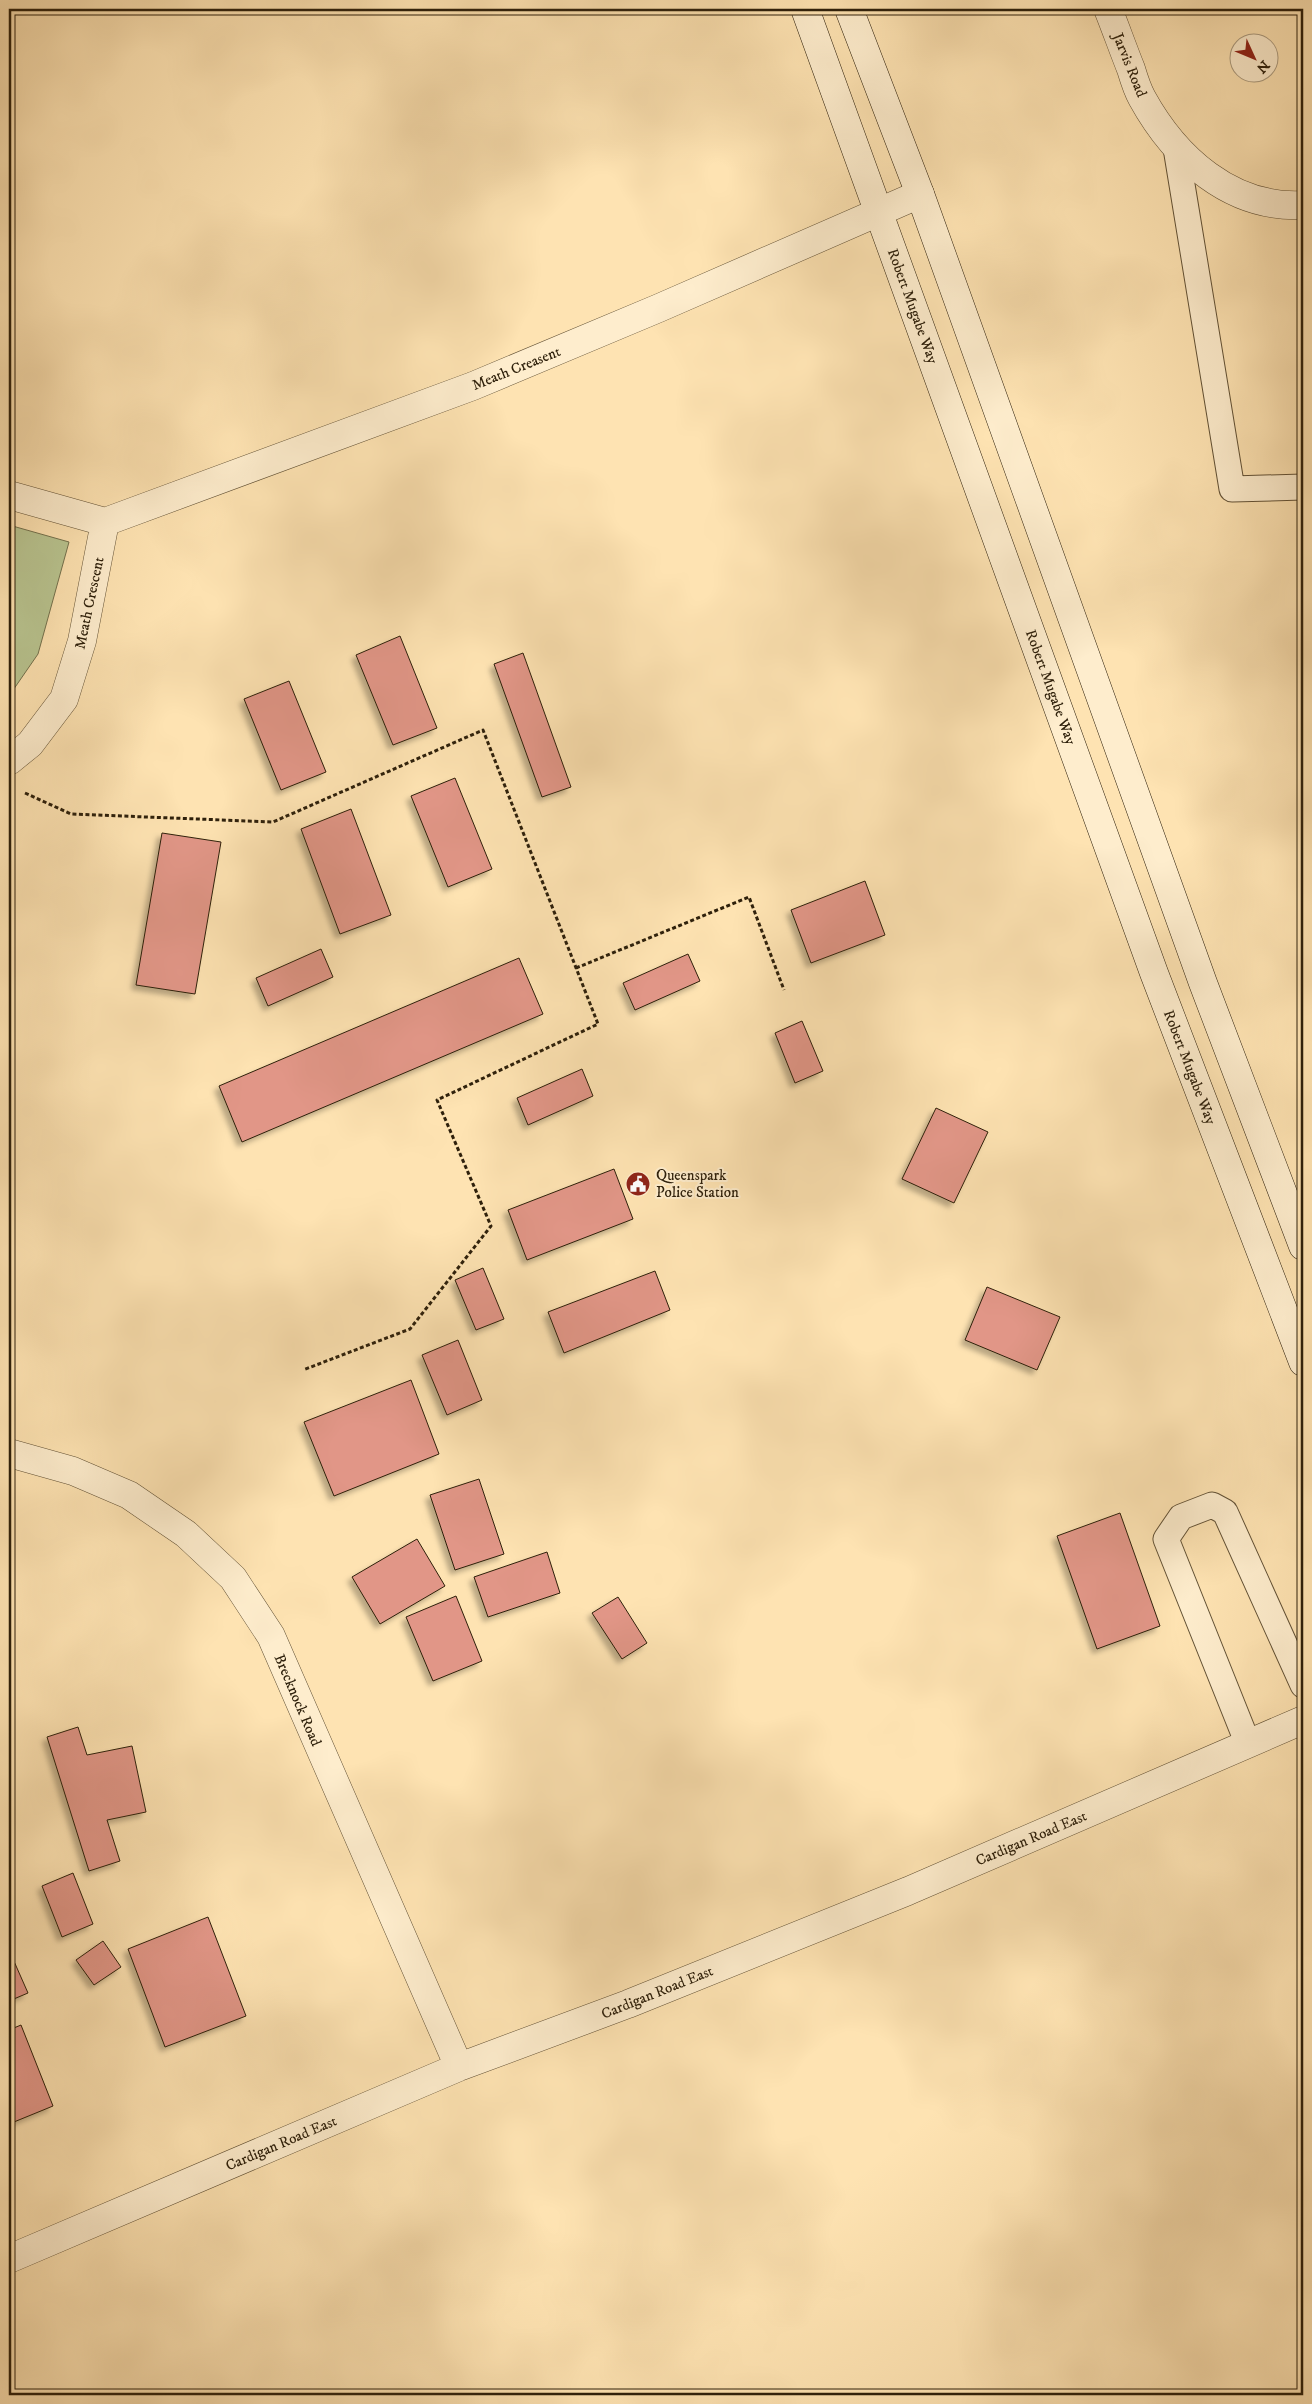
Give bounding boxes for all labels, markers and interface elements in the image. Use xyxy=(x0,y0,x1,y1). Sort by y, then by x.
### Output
street label: Jarvis Road xyxy=(1107,28,1151,101)
north arrow xyxy=(1230,32,1280,82)
text: N xyxy=(1252,56,1273,77)
street label: Robert Mugabe Way xyxy=(883,246,942,367)
street label: Meath Creasent xyxy=(469,342,563,395)
street label: Meath Crescent xyxy=(70,555,109,651)
street label: Robert Mugabe Way xyxy=(1021,627,1080,748)
street label: Robert Mugabe Way xyxy=(1159,1007,1220,1128)
place label: Queenspark Police Station xyxy=(656,1166,739,1202)
public building icon: Queenspark Police Station xyxy=(625,1171,651,1197)
street label: Brecknock Road xyxy=(270,1651,326,1750)
street label: Cardigan Road East xyxy=(973,1806,1090,1870)
street label: Cardigan Road East xyxy=(598,1961,716,2024)
street label: Cardigan Road East xyxy=(223,2111,340,2175)

